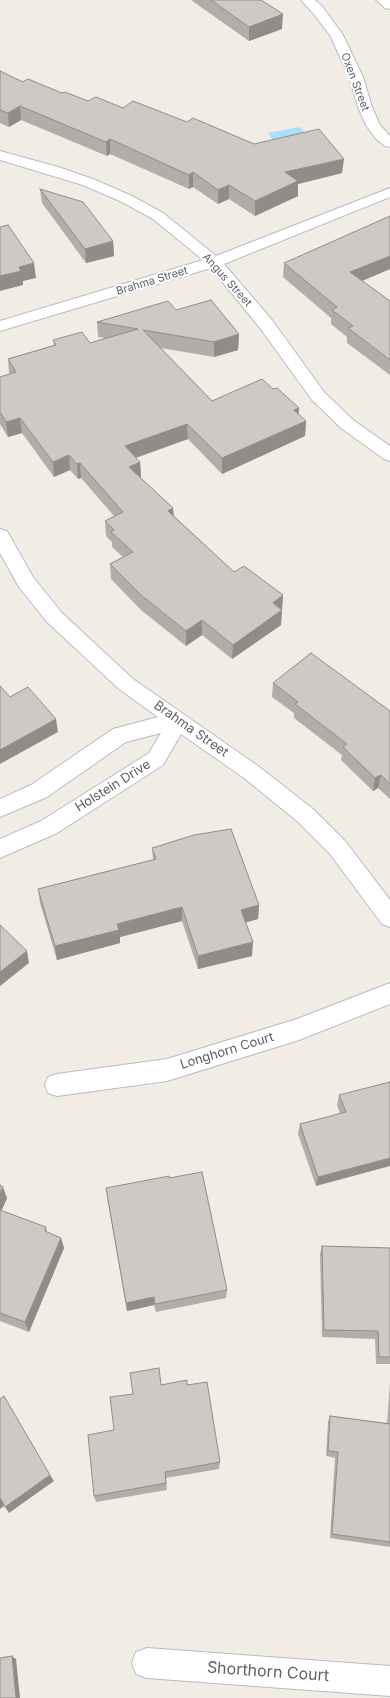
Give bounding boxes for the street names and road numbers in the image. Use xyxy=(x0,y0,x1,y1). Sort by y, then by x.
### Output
street label: Oxen Street xyxy=(338,51,372,113)
street label: Angus Street xyxy=(200,251,254,309)
street label: Brahma Street xyxy=(115,264,189,298)
street label: Brahma Street xyxy=(151,698,231,760)
street label: Holstein Drive xyxy=(72,757,154,815)
street label: Longhorn Court xyxy=(178,1029,276,1073)
street label: Shorthorn Court xyxy=(206,1658,330,1686)

